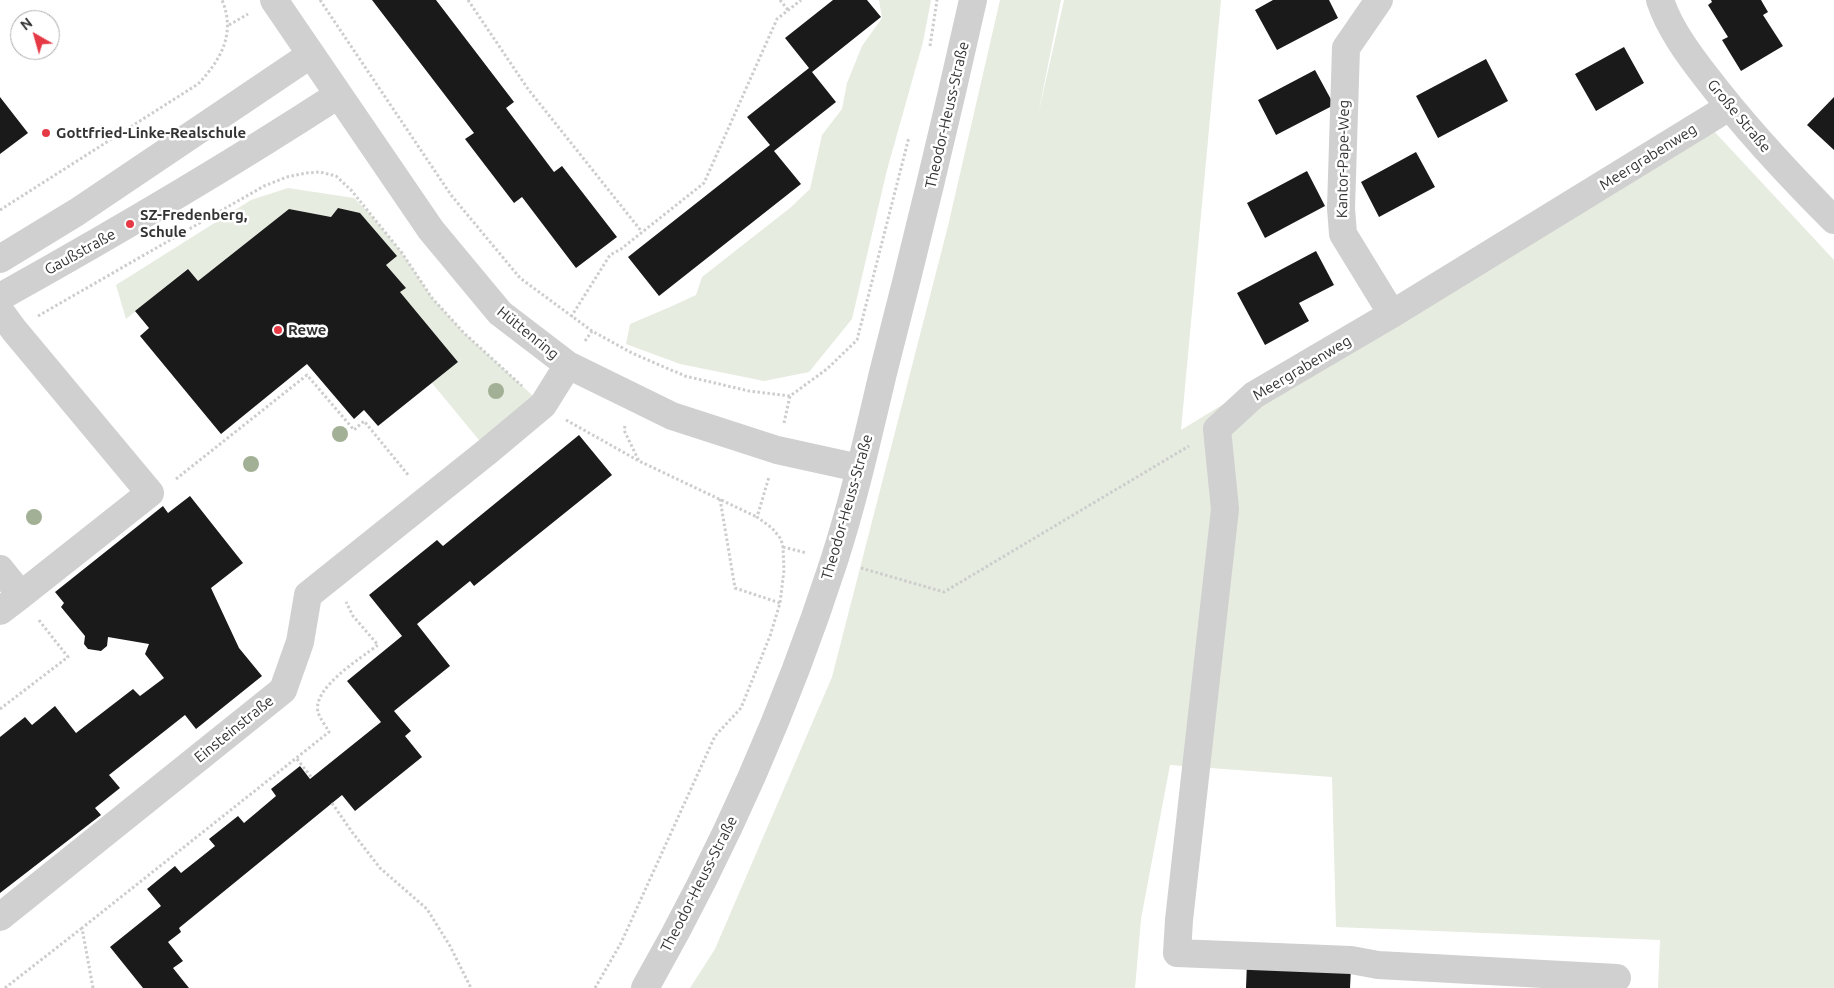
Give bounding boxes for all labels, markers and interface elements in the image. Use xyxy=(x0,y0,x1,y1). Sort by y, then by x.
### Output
north arrow xyxy=(10,10,60,60)
text: N xyxy=(17,14,35,33)
street label: Theodor-Heuss-Straße xyxy=(921,40,973,190)
street label: Große Straße xyxy=(1703,76,1775,156)
street label: Kantor-Pape-Weg xyxy=(1333,100,1353,218)
street label: Meergrabenweg xyxy=(1596,120,1700,194)
place label: Gottfried-Linke-Realschule xyxy=(56,124,246,142)
marker: Gottfried-Linke-Realschule xyxy=(40,127,52,139)
place label: SZ-Fredenberg, Schule xyxy=(140,206,247,241)
marker: SZ-Fredenberg, Schule xyxy=(124,218,136,230)
street label: Gaußstraße xyxy=(41,225,119,279)
street label: Hüttenring xyxy=(494,303,562,363)
place label: Rewe xyxy=(288,321,326,339)
marker: Rewe xyxy=(272,324,284,336)
street label: Meergrabenweg xyxy=(1250,332,1354,404)
street label: Theodor-Heuss-Straße xyxy=(818,432,876,582)
street label: Einsteinstraße xyxy=(191,692,277,766)
street label: Theodor-Heuss-Straße xyxy=(657,813,741,955)

